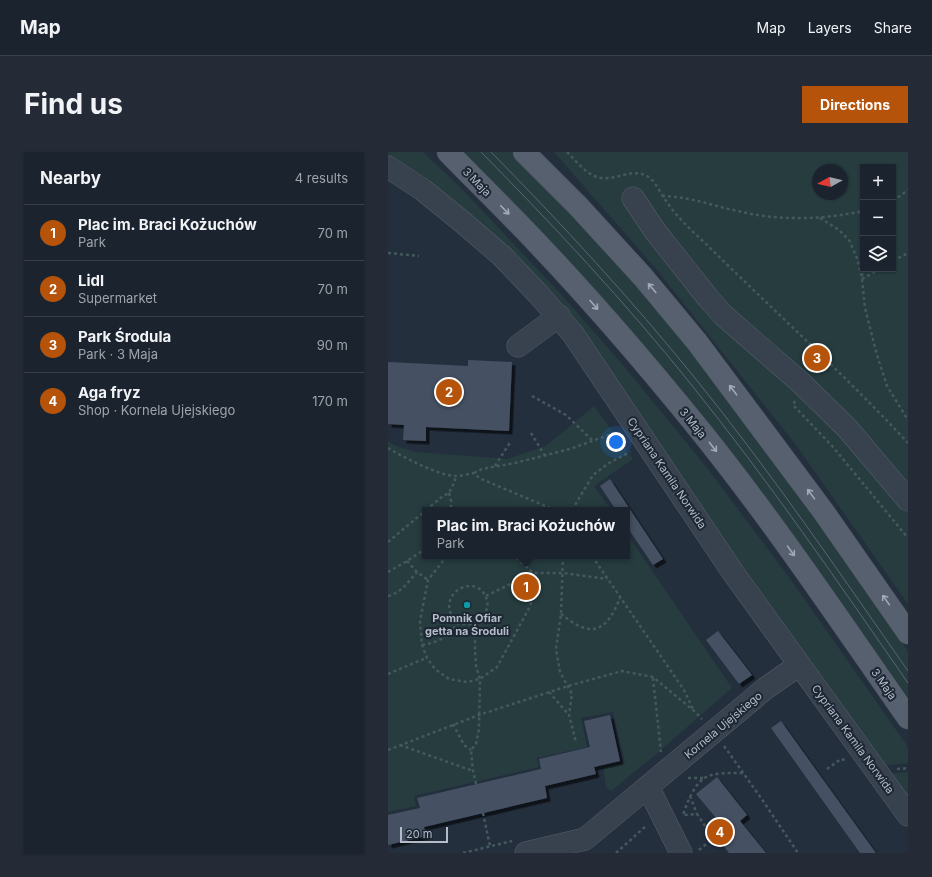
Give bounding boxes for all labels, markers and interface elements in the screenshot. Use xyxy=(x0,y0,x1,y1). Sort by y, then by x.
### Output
text: Map xyxy=(20,16,61,39)
text: Map xyxy=(757,19,786,36)
text: Layers xyxy=(808,19,852,36)
text: Share xyxy=(874,19,912,36)
button: Directions xyxy=(802,86,908,123)
text: Find us xyxy=(24,87,123,121)
north arrow xyxy=(812,164,848,200)
map controls xyxy=(860,164,896,272)
button: + xyxy=(860,164,896,200)
street label: 3 Maja xyxy=(460,165,494,199)
text: Nearby xyxy=(40,168,101,188)
text: 4 results xyxy=(295,170,348,186)
button: − xyxy=(860,200,896,236)
one-way arrow xyxy=(500,205,510,215)
text: Plac im. Braci Kożuchów xyxy=(78,215,257,234)
text: 1 xyxy=(50,225,56,241)
text: 70 m xyxy=(318,225,348,241)
text: Park xyxy=(78,234,106,250)
button: layers xyxy=(860,236,896,272)
text: Lidl xyxy=(78,271,104,290)
text: 2 xyxy=(49,281,57,297)
text: 70 m xyxy=(318,281,348,297)
one-way arrow xyxy=(648,283,657,294)
text: Supermarket xyxy=(78,290,157,306)
one-way arrow xyxy=(589,299,598,310)
text: Park Środula xyxy=(78,327,171,346)
text: 3 xyxy=(49,337,57,353)
text: 90 m xyxy=(317,337,348,353)
pin: 3 xyxy=(804,343,830,373)
text: Park · 3 Maja xyxy=(78,346,158,362)
pin: 2 xyxy=(436,377,462,407)
text: Aga fryz xyxy=(78,383,141,402)
one-way arrow xyxy=(729,385,737,396)
text: 4 xyxy=(49,393,57,409)
text: 170 m xyxy=(312,393,348,409)
text: Shop · Kornela Ujejskiego xyxy=(78,402,235,418)
street label: 3 Maja xyxy=(677,405,709,441)
street label: Cypriana Kamila Norwida xyxy=(624,415,710,531)
your location xyxy=(606,432,626,452)
one-way arrow xyxy=(709,442,717,453)
one-way arrow xyxy=(807,489,815,500)
popup xyxy=(422,507,630,559)
text: Plac im. Braci Kożuchów xyxy=(437,516,615,535)
text: Park xyxy=(437,535,465,551)
one-way arrow xyxy=(787,546,795,557)
pin: 1 xyxy=(513,572,539,602)
one-way arrow xyxy=(882,595,890,606)
marker: Pomnik Ofiar getta na Środuli xyxy=(462,600,472,610)
place label: Pomnik Ofiar getta na Środuli xyxy=(425,611,509,638)
street label: 3 Maja xyxy=(868,666,900,702)
street label: Cypriana Kamila Norwida xyxy=(809,682,897,796)
street label: Kornela Ujejskiego xyxy=(681,688,765,762)
pin: 4 xyxy=(707,817,733,847)
scale bar xyxy=(400,825,448,844)
text: 20 m xyxy=(406,827,432,841)

